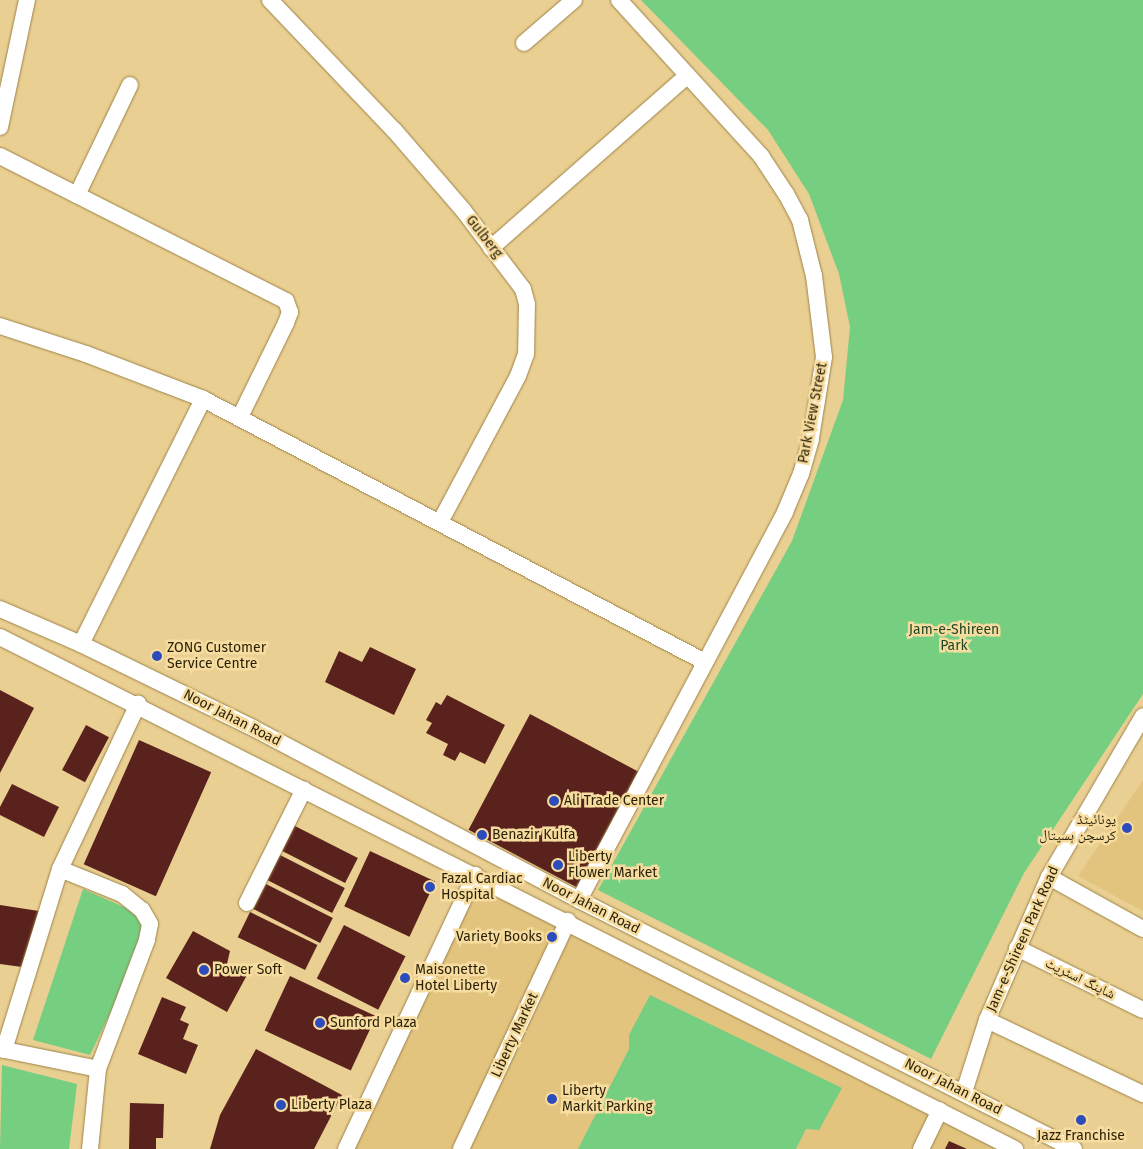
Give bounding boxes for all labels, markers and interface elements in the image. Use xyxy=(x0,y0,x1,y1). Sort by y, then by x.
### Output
street label: Gulberg xyxy=(462,212,506,262)
street label: Park View Street xyxy=(795,361,831,465)
park label: Jam-e-Shireen Park xyxy=(909,622,999,654)
place label: ZONG Customer Service Centre xyxy=(167,640,266,672)
marker: ZONG Customer Service Centre xyxy=(151,650,163,662)
street label: Noor Jahan Road xyxy=(181,686,283,750)
place label: Ali Trade Center xyxy=(564,793,664,809)
marker: Ali Trade Center xyxy=(548,795,560,807)
place label: یونائیٹڈ کرسچن ہسپتال xyxy=(1039,812,1116,844)
marker: یونائیٹڈ کرسچن ہسپتال xyxy=(1120,821,1134,835)
place label: Benazir Kulfa xyxy=(492,827,576,843)
marker: Benazir Kulfa xyxy=(476,829,488,841)
place label: Liberty Flower Market xyxy=(568,849,657,882)
marker: Liberty Flower Market xyxy=(552,859,564,871)
street label: Jam-e-Shireen Park Road xyxy=(983,864,1063,1014)
place label: Fazal Cardiac Hospital xyxy=(441,871,523,904)
street label: Noor Jahan Road xyxy=(540,874,642,938)
marker: Fazal Cardiac Hospital xyxy=(423,880,437,894)
place label: Variety Books xyxy=(456,929,542,945)
marker: Variety Books xyxy=(546,931,558,943)
street label: شاپنگ اسٹریٹ xyxy=(1042,955,1118,1003)
place label: Power Soft xyxy=(214,962,282,978)
place label: Maisonette Hotel Liberty xyxy=(415,962,497,994)
marker: Power Soft xyxy=(198,964,210,976)
marker: Maisonette Hotel Liberty xyxy=(399,972,411,984)
street label: Liberty Market xyxy=(488,990,542,1080)
place label: Sunford Plaza xyxy=(330,1015,417,1031)
marker: Sunford Plaza xyxy=(314,1017,326,1029)
street label: Noor Jahan Road xyxy=(902,1055,1004,1119)
place label: Liberty Markit Parking xyxy=(562,1083,653,1116)
marker: Liberty Markit Parking xyxy=(546,1093,558,1105)
place label: Liberty Plaza xyxy=(291,1097,372,1113)
marker: Liberty Plaza xyxy=(275,1099,287,1111)
marker: Jazz Franchise xyxy=(1075,1114,1087,1126)
place label: Jazz Franchise xyxy=(1037,1128,1125,1144)

